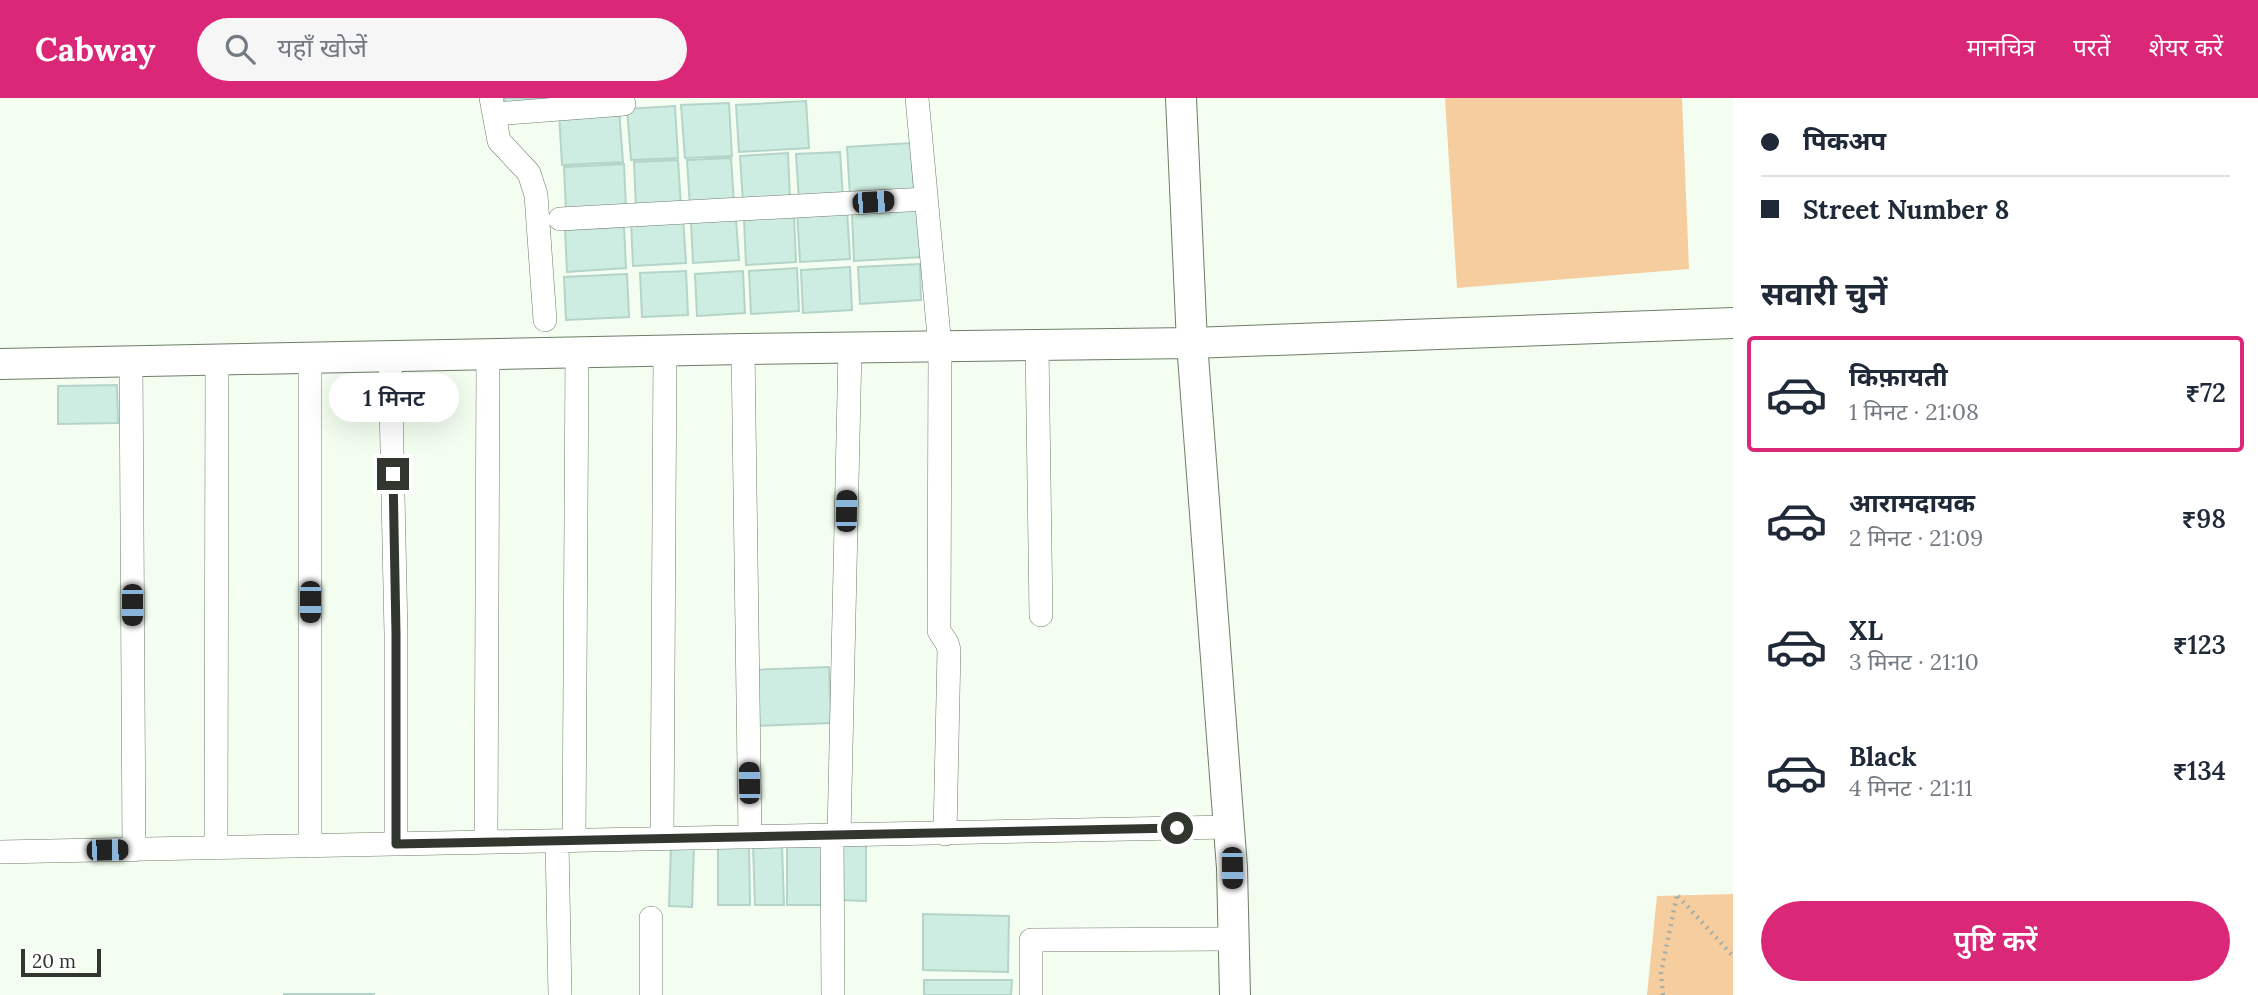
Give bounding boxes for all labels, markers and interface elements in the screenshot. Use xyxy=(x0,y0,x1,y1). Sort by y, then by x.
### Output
search box xyxy=(197,18,687,81)
text: Cabway xyxy=(35,28,155,70)
icon: search xyxy=(221,30,259,68)
text: यहाँ खोजें xyxy=(277,31,367,64)
text: मानचित्र xyxy=(1967,32,2035,63)
text: परतें xyxy=(2073,32,2110,63)
text: शेयर करें xyxy=(2148,32,2223,63)
text: पिकअप xyxy=(1803,124,1886,157)
car xyxy=(852,190,895,214)
text: Street Number 8 xyxy=(1803,193,2010,226)
text: सवारी चुनें xyxy=(1761,273,1887,314)
text: किफ़ायती xyxy=(1849,360,1948,393)
icon: car xyxy=(1765,363,1828,426)
callout: 1 मिनट xyxy=(328,372,458,422)
text: ₹72 xyxy=(2185,376,2226,409)
text: 1 मिनट xyxy=(363,383,425,412)
text: 1 मिनट · 21:08 xyxy=(1849,397,1979,426)
route end xyxy=(377,458,409,490)
text: आरामदायक xyxy=(1849,486,1975,519)
icon: car xyxy=(1765,489,1828,552)
car xyxy=(836,490,857,532)
text: ₹98 xyxy=(2182,502,2226,535)
text: 2 मिनट · 21:09 xyxy=(1849,523,1983,552)
car xyxy=(300,581,321,623)
car xyxy=(122,584,143,626)
text: XL xyxy=(1849,614,1883,647)
icon: car xyxy=(1765,615,1828,678)
text: ₹123 xyxy=(2173,628,2226,661)
text: 3 मिनट · 21:10 xyxy=(1849,647,1979,676)
text: Black xyxy=(1849,740,1917,773)
icon: car xyxy=(1765,741,1828,804)
text: ₹134 xyxy=(2172,754,2226,787)
car xyxy=(739,762,760,804)
text: 4 मिनट · 21:11 xyxy=(1849,773,1973,802)
route start xyxy=(1161,812,1193,844)
car xyxy=(86,839,129,861)
car xyxy=(1222,847,1243,889)
button: पुष्टि करें xyxy=(1761,901,2230,981)
scale bar xyxy=(21,946,102,978)
text: 20 m xyxy=(32,949,76,973)

